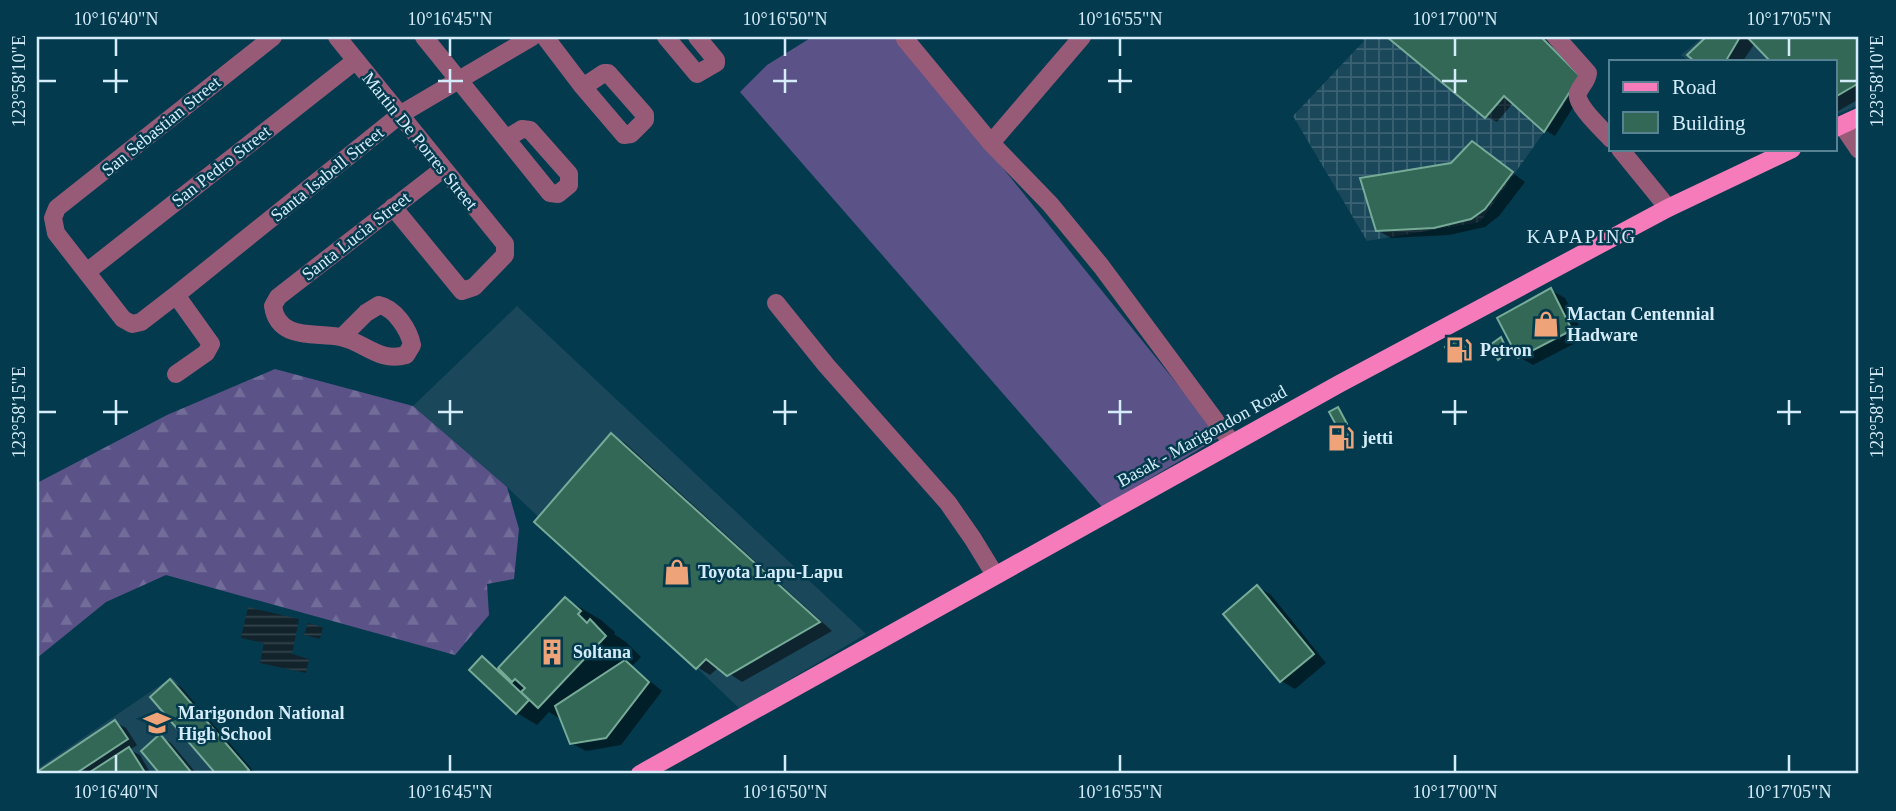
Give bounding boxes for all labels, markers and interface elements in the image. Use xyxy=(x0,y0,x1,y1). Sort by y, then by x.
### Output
text: 10°16'40"N xyxy=(74,9,158,29)
text: 10°16'45"N xyxy=(408,9,492,29)
text: 10°16'50"N xyxy=(743,9,827,29)
text: 10°16'55"N xyxy=(1078,9,1162,29)
text: 10°17'00"N xyxy=(1413,9,1497,29)
text: 10°17'05"N xyxy=(1747,9,1831,29)
text: 123°58'10"E xyxy=(9,35,29,127)
text: 123°58'10"E xyxy=(1867,35,1887,127)
legend xyxy=(1609,60,1836,150)
street label: Martin De Porres Street xyxy=(358,68,482,214)
street label: San Sebastian Street xyxy=(98,72,224,180)
text: Road xyxy=(1672,75,1717,99)
text: Building xyxy=(1672,111,1746,135)
street label: San Pedro Street xyxy=(168,121,274,211)
street label: Santa Isabell Street xyxy=(267,123,387,225)
street label: Santa Lucia Street xyxy=(298,188,414,284)
district label: KAPAPING xyxy=(1527,226,1637,247)
place label: Mactan Centennial Hadware xyxy=(1567,304,1715,345)
shop icon: Mactan Centennial Hadware xyxy=(1531,309,1561,339)
fuel station icon: Petron xyxy=(1444,335,1474,365)
place label: Petron xyxy=(1480,340,1532,360)
text: 123°58'15"E xyxy=(9,366,29,458)
text: 123°58'15"E xyxy=(1867,366,1887,458)
street label: Basak - Marigondon Road xyxy=(1114,381,1290,491)
fuel station icon: jetti xyxy=(1326,423,1356,453)
place label: jetti xyxy=(1361,428,1393,448)
shop icon: Toyota Lapu-Lapu xyxy=(662,557,692,587)
place label: Toyota Lapu-Lapu xyxy=(698,562,843,582)
building icon: Soltana xyxy=(537,637,567,667)
place label: Soltana xyxy=(573,642,631,662)
place label: Marigondon National High School xyxy=(178,703,345,744)
school or university icon: Marigondon National High School xyxy=(142,708,172,738)
text: 10°16'40"N xyxy=(74,782,158,802)
text: 10°16'45"N xyxy=(408,782,492,802)
text: 10°16'50"N xyxy=(743,782,827,802)
text: 10°16'55"N xyxy=(1078,782,1162,802)
text: 10°17'00"N xyxy=(1413,782,1497,802)
text: 10°17'05"N xyxy=(1747,782,1831,802)

